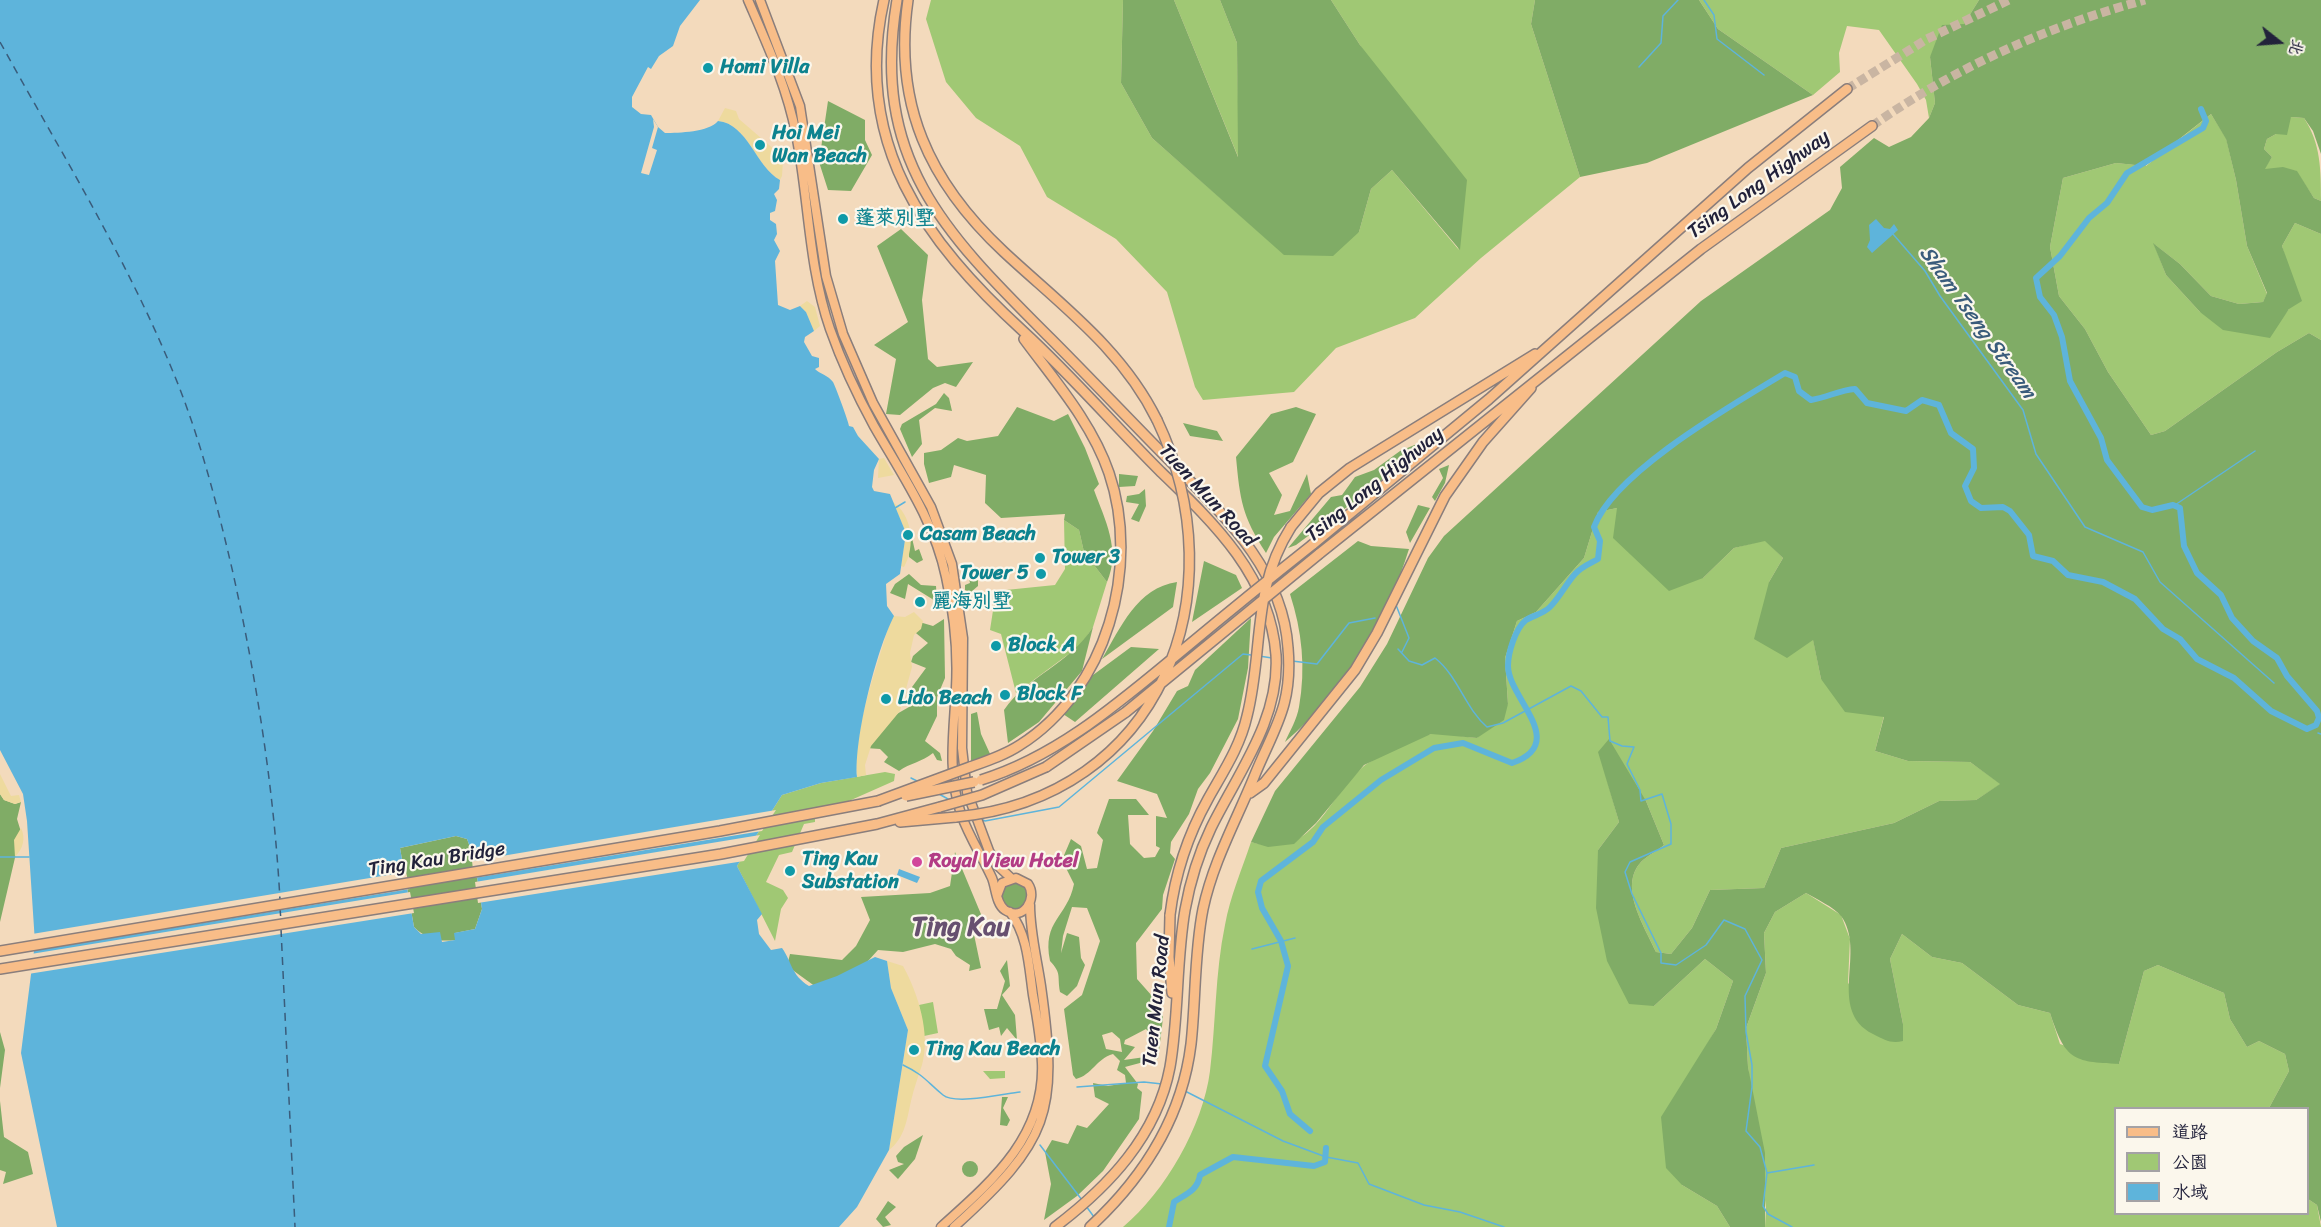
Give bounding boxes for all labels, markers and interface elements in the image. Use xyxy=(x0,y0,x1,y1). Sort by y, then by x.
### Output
north arrow xyxy=(2249,12,2309,72)
text: 北 xyxy=(2280,36,2313,59)
place label: Homi Villa xyxy=(720,56,809,80)
marker: Homi Villa xyxy=(701,61,715,75)
place label: Hoi Mei Wan Beach xyxy=(772,122,867,169)
street label: Tsing Long Highway xyxy=(1683,125,1835,245)
marker: Hoi Mei Wan Beach xyxy=(753,138,767,152)
place label: 蓬萊別墅 xyxy=(855,207,935,231)
marker: 蓬萊別墅 xyxy=(836,212,850,226)
water label: Sham Tseng Stream xyxy=(1913,242,2041,404)
street label: Tsing Long Highway xyxy=(1301,422,1449,548)
street label: Tuen Mun Road xyxy=(1153,439,1261,553)
place label: Casam Beach xyxy=(920,523,1036,547)
marker: Casam Beach xyxy=(901,528,915,542)
place label: Tower 3 xyxy=(1052,546,1120,570)
marker: Tower 3 xyxy=(1033,551,1047,565)
place label: Tower 5 xyxy=(960,562,1029,586)
marker: Tower 5 xyxy=(1034,567,1048,581)
place label: 麗海別墅 xyxy=(932,590,1012,614)
marker: 麗海別墅 xyxy=(913,595,927,609)
place label: Block A xyxy=(1008,634,1075,658)
marker: Block A xyxy=(989,639,1003,653)
place label: Block F xyxy=(1017,683,1082,707)
place label: Lido Beach xyxy=(898,687,992,711)
marker: Block F xyxy=(998,688,1012,702)
marker: Lido Beach xyxy=(879,692,893,706)
street label: Ting Kau Bridge xyxy=(367,837,507,883)
place label: Ting Kau Substation xyxy=(802,848,899,895)
place label: Royal View Hotel xyxy=(929,850,1078,874)
marker: Royal View Hotel xyxy=(910,855,924,869)
marker: Ting Kau Substation xyxy=(783,864,797,878)
district label: Ting Kau xyxy=(912,912,1010,944)
street label: Tuen Mun Road xyxy=(1138,934,1176,1068)
place label: Ting Kau Beach xyxy=(926,1038,1060,1062)
marker: Ting Kau Beach xyxy=(907,1043,921,1057)
legend xyxy=(2114,1107,2309,1215)
text: 道路 xyxy=(2172,1116,2208,1148)
text: 公園 xyxy=(2172,1146,2208,1178)
text: 水域 xyxy=(2172,1176,2208,1208)

